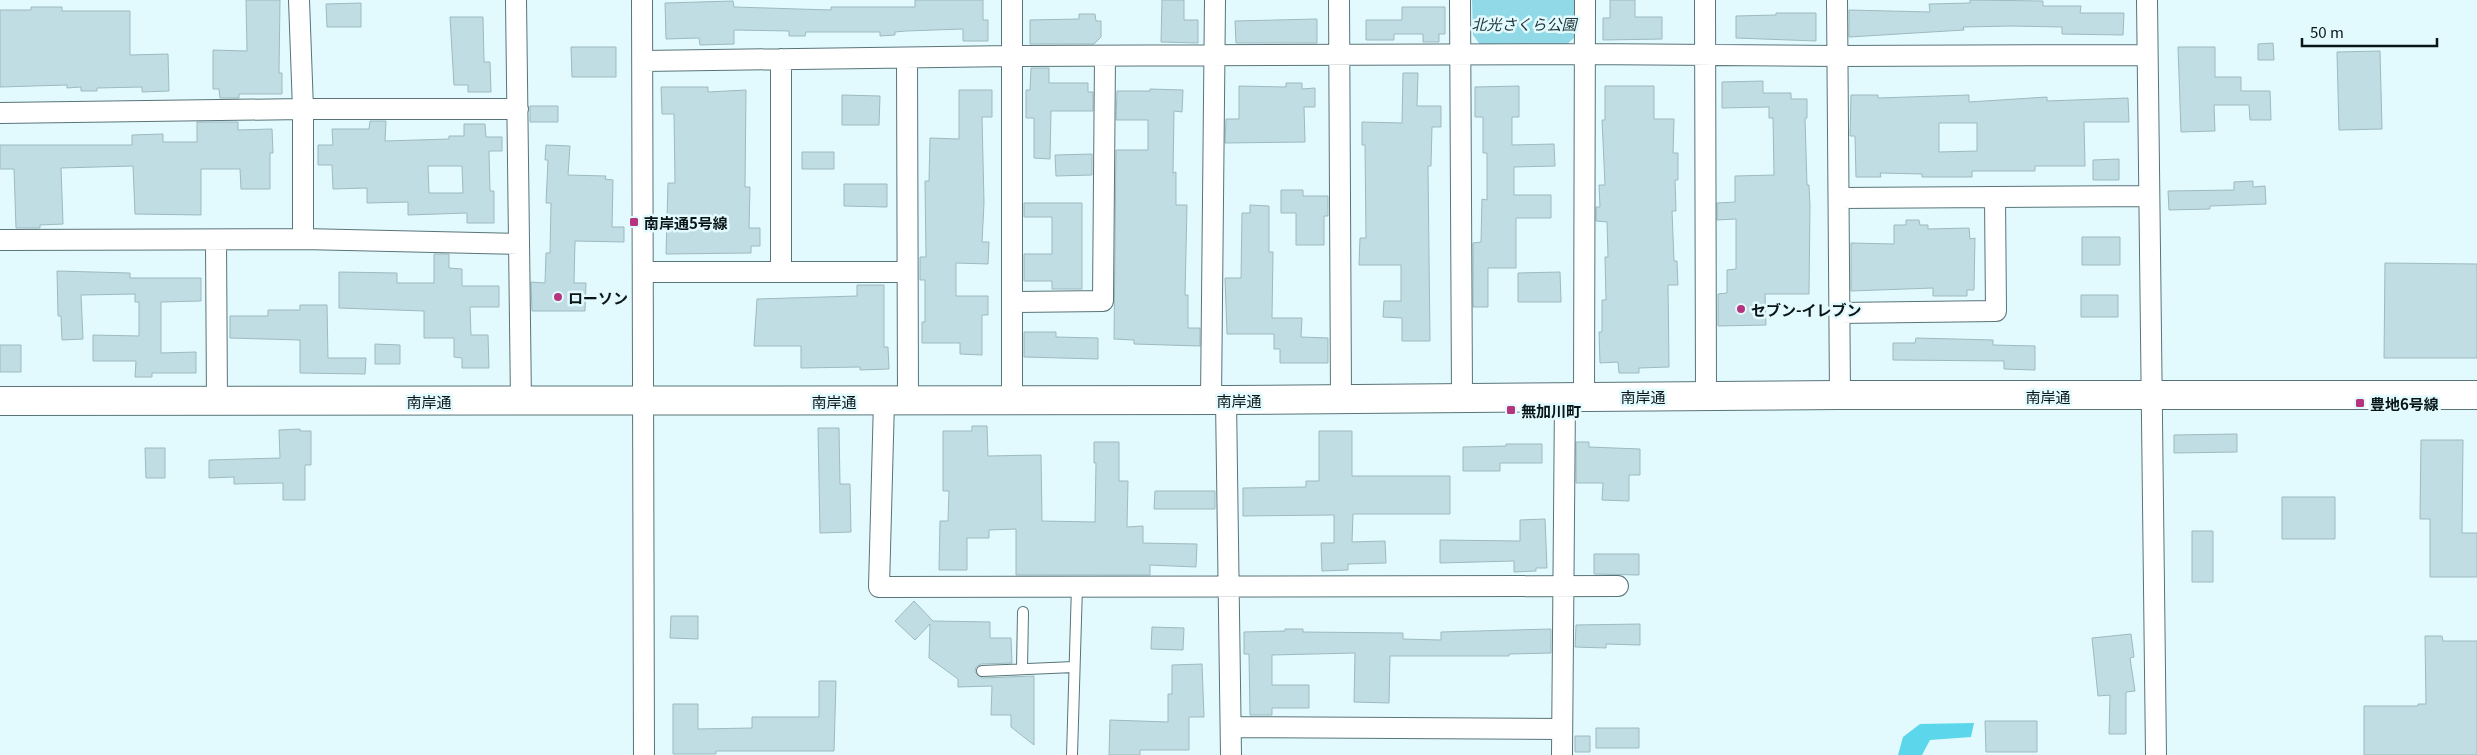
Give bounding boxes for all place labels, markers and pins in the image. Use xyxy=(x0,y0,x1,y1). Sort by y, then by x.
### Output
place label: 南岸通5号線 xyxy=(644,212,728,233)
marker: 南岸通5号線 xyxy=(628,216,640,228)
place label: ローソン xyxy=(568,287,628,308)
marker: ローソン xyxy=(552,291,564,303)
place label: セブン-イレブン xyxy=(1751,299,1862,320)
marker: セブン-イレブン xyxy=(1735,303,1747,315)
place label: 豊地6号線 xyxy=(2370,393,2439,414)
marker: 豊地6号線 xyxy=(2354,397,2366,409)
place label: 無加川町 xyxy=(1521,400,1581,421)
marker: 無加川町 xyxy=(1505,404,1517,416)

